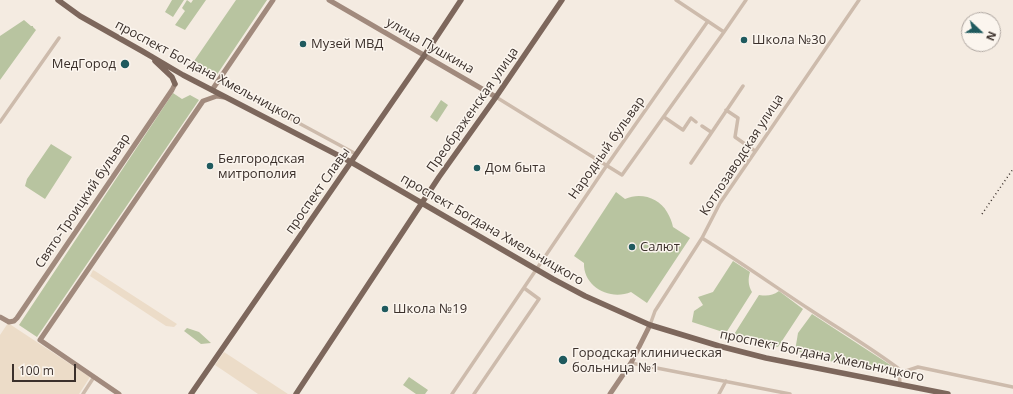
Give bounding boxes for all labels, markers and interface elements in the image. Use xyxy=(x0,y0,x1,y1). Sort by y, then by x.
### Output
north arrow xyxy=(961,12,1001,52)
street label: улица Пушкина xyxy=(383,15,477,77)
street label: проспект Богдана Хмельницкого xyxy=(112,17,304,129)
text: N xyxy=(983,29,1000,43)
place label: Школа №30 xyxy=(752,32,826,48)
marker: Школа №30 xyxy=(739,35,749,45)
place label: Музей МВД xyxy=(311,36,383,52)
marker: Музей МВД xyxy=(298,39,308,49)
street label: Преображенская улица xyxy=(424,45,522,175)
place label: МедГород xyxy=(52,56,116,72)
marker: МедГород xyxy=(119,58,131,70)
street label: Котлозаводская улица xyxy=(697,91,787,219)
street label: Народный бульвар xyxy=(566,94,648,202)
street label: Свято-Троицкий бульвар xyxy=(32,131,134,271)
street label: проспект Славы xyxy=(282,145,354,237)
place label: Белгородская митрополия xyxy=(218,151,305,182)
place label: Дом быта xyxy=(485,160,546,176)
marker: Белгородская митрополия xyxy=(205,161,215,171)
marker: Дом быта xyxy=(472,163,482,173)
street label: проспект Богдана Хмельницкого xyxy=(398,171,586,289)
place label: Салют xyxy=(640,239,680,255)
marker: Салют xyxy=(627,242,637,252)
place label: Школа №19 xyxy=(393,301,467,317)
marker: Школа №19 xyxy=(380,304,390,314)
street label: проспект Богдана Хмельницкого xyxy=(718,327,926,385)
place label: Городская клиническая больница №1 xyxy=(572,345,722,376)
marker: Городская клиническая больница №1 xyxy=(557,354,569,366)
scale bar xyxy=(14,356,78,382)
text: 100 m xyxy=(19,362,54,379)

